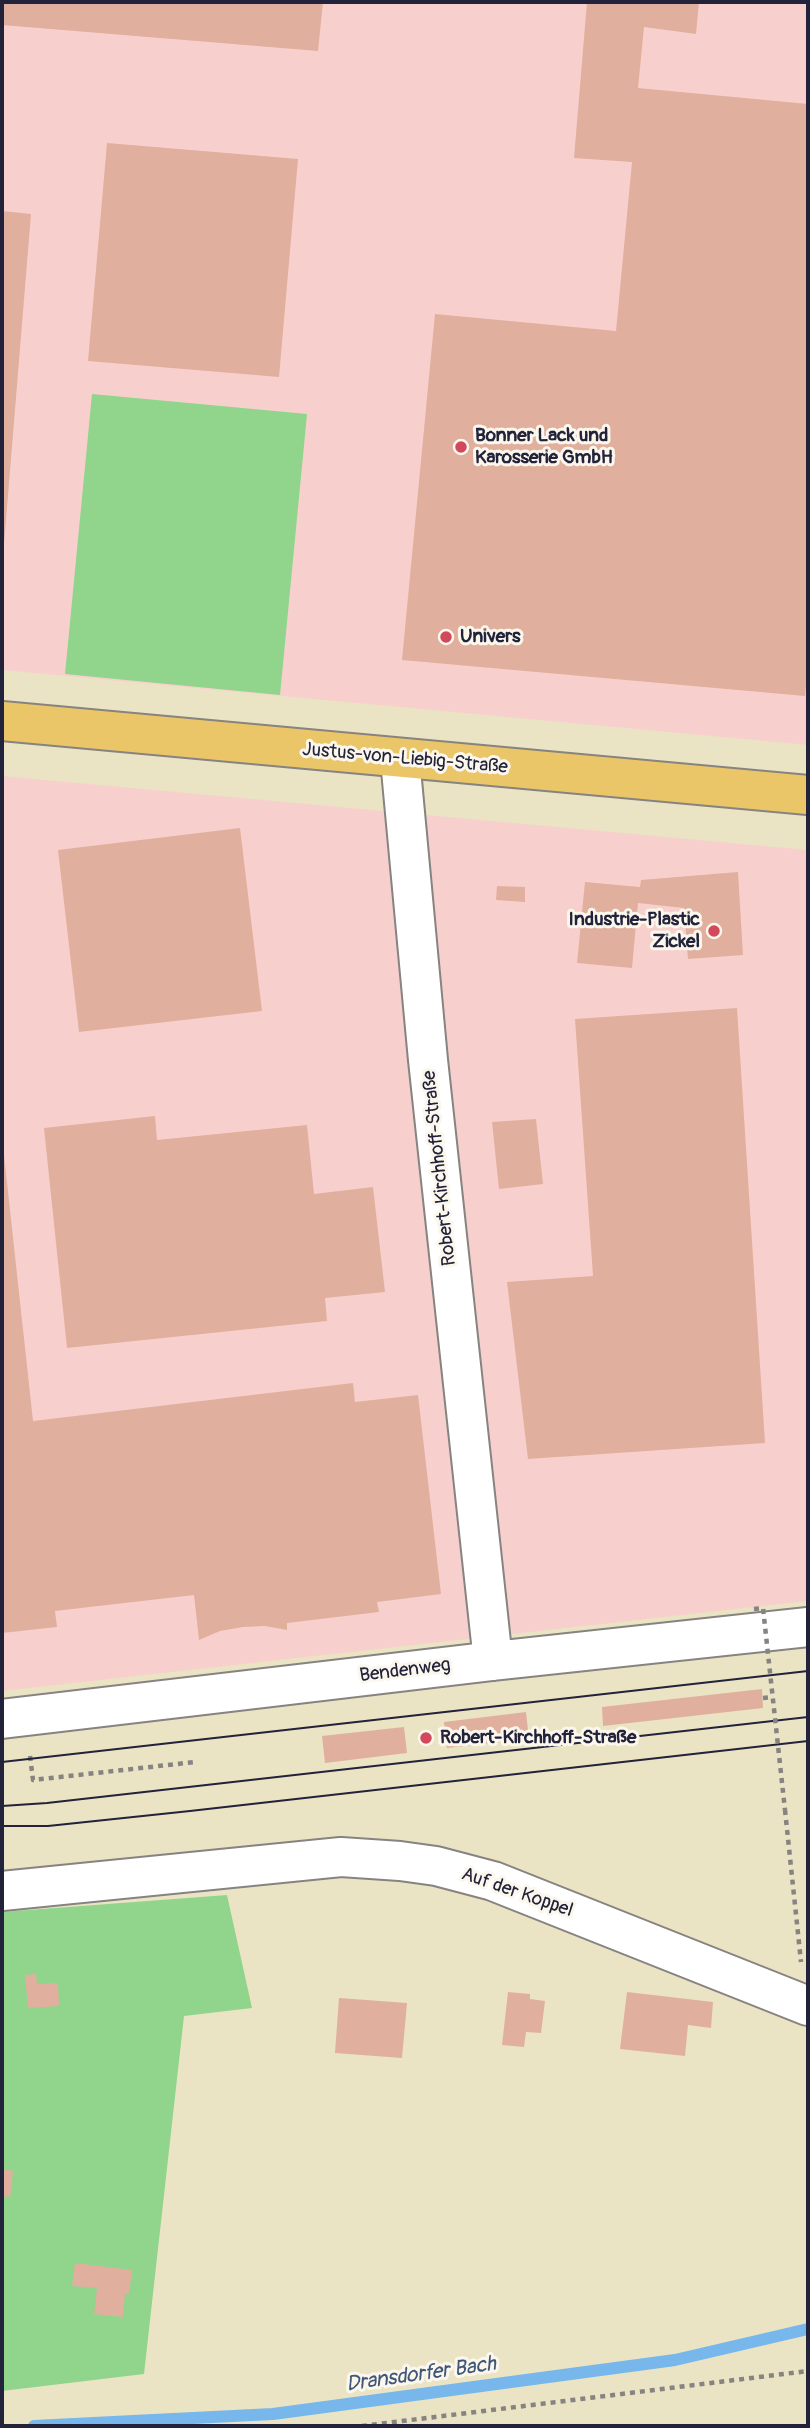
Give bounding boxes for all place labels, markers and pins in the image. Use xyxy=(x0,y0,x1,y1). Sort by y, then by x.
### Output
place label: Bonner Lack und Karosserie GmbH xyxy=(475,425,613,469)
marker: Bonner Lack und Karosserie GmbH xyxy=(453,439,469,455)
place label: Univers xyxy=(460,626,520,648)
marker: Univers xyxy=(438,629,454,645)
place label: Industrie-Plastic Zickel xyxy=(569,909,700,953)
marker: Industrie-Plastic Zickel xyxy=(706,923,722,939)
place label: Robert-Kirchhoff-Straße xyxy=(440,1727,636,1749)
marker: Robert-Kirchhoff-Straße xyxy=(418,1730,434,1746)

